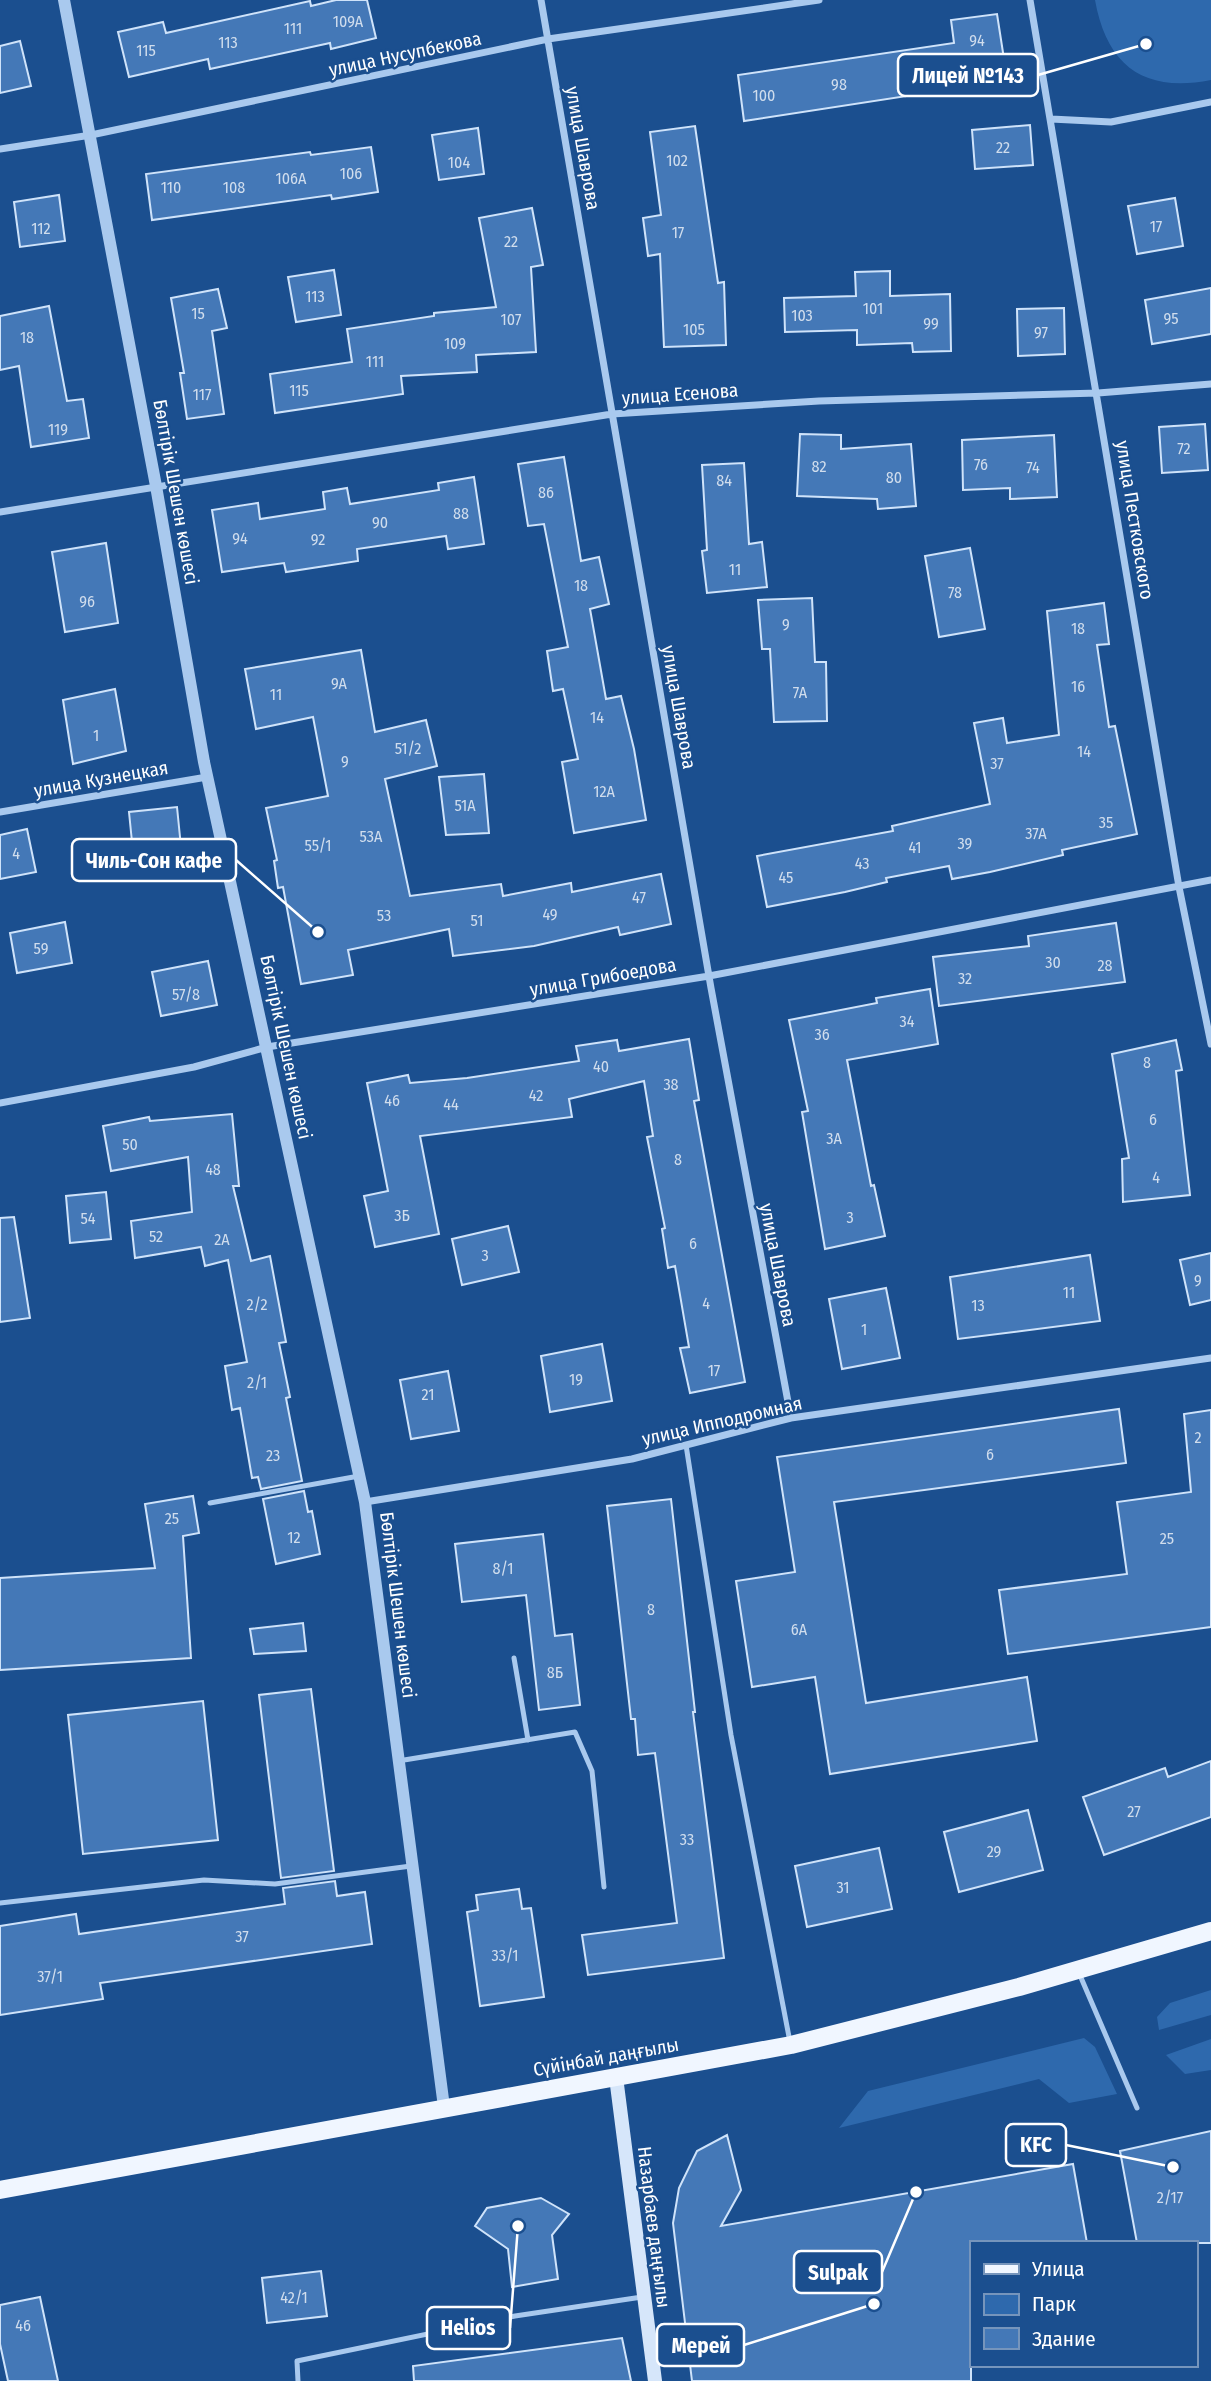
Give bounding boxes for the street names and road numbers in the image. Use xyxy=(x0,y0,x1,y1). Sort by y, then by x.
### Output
street label: улица Нусупбекова xyxy=(327,27,483,81)
street label: улица Шаврова xyxy=(561,84,605,212)
street label: улица Есенова xyxy=(621,378,739,410)
street label: Бөлтірік Шешен көшесі xyxy=(148,398,204,586)
street label: улица Пестковского xyxy=(1111,439,1159,601)
street label: улица Шаврова xyxy=(657,643,701,771)
street label: улица Кузнецкая xyxy=(32,756,170,802)
street label: Бөлтірік Шешен көшесі xyxy=(255,953,317,1141)
street label: улица Грибоедова xyxy=(528,953,678,1001)
street label: улица Шаврова xyxy=(755,1201,801,1329)
street label: улица Ипподромная xyxy=(640,1391,804,1451)
street label: Бөлтірік Шешен көшесі xyxy=(375,1511,421,1699)
street label: Сүйінбай даңғылы xyxy=(531,2033,681,2081)
street label: Назарбаев даңғылы xyxy=(633,2145,675,2309)

